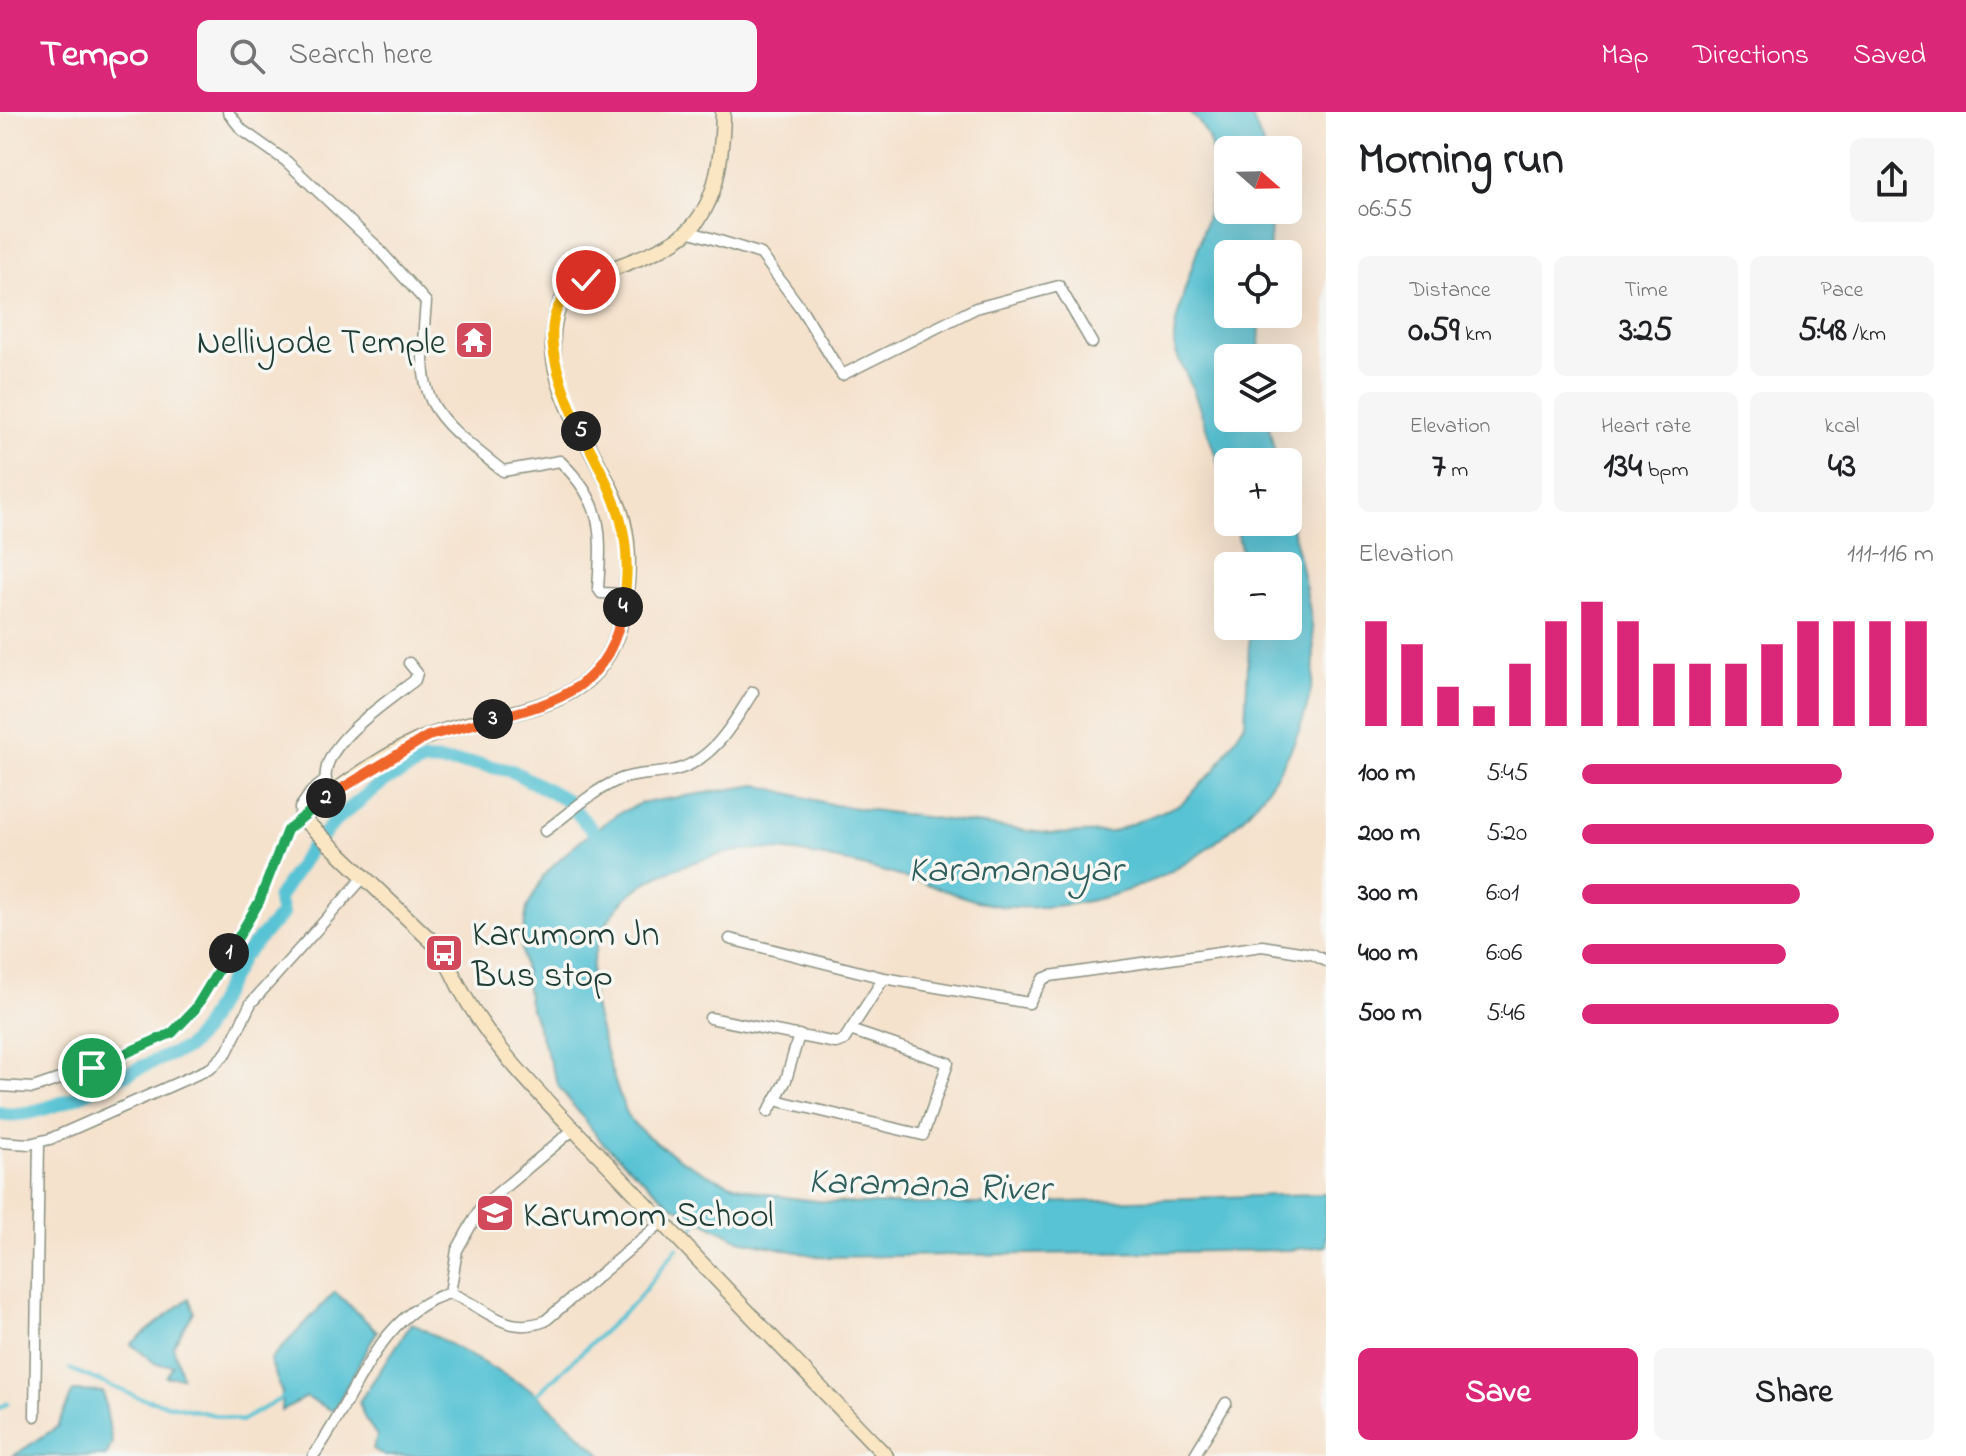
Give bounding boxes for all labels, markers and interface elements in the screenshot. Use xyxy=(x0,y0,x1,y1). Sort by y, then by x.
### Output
search box xyxy=(197,20,757,92)
text: Tempo xyxy=(40,28,149,84)
icon: search xyxy=(225,34,269,78)
text: Search here xyxy=(289,34,432,78)
text: Map xyxy=(1601,36,1649,77)
text: Directions xyxy=(1693,36,1809,77)
text: Saved xyxy=(1853,36,1926,77)
text: Morning run xyxy=(1358,129,1564,193)
north arrow xyxy=(1214,136,1302,224)
map controls xyxy=(1214,136,1302,640)
button: share xyxy=(1850,138,1934,222)
text: 06:55 xyxy=(1358,191,1413,229)
button: locate xyxy=(1214,240,1302,328)
pin xyxy=(552,246,620,314)
icon: check xyxy=(564,258,608,302)
text: Distance xyxy=(1409,275,1491,307)
text: Time xyxy=(1624,275,1668,307)
text: Pace xyxy=(1821,275,1863,307)
text: 0.59 xyxy=(1408,307,1460,357)
text: 3:25 xyxy=(1619,307,1673,357)
text: 5:48 xyxy=(1798,307,1847,357)
place label: Nelliyode Temple xyxy=(196,318,447,371)
temple icon: Nelliyode Temple xyxy=(453,319,495,361)
text: km xyxy=(1460,319,1492,351)
text: /km xyxy=(1847,319,1886,351)
button: layers xyxy=(1214,344,1302,432)
pin: 5 xyxy=(561,411,601,451)
text: Elevation xyxy=(1410,411,1490,443)
text: Heart rate xyxy=(1601,411,1691,443)
text: kcal xyxy=(1825,411,1859,443)
text: 5 xyxy=(575,415,587,447)
text: 7 xyxy=(1432,443,1446,493)
text: 134 xyxy=(1603,443,1642,493)
text: 43 xyxy=(1828,443,1856,493)
button: + xyxy=(1214,448,1302,536)
text: m xyxy=(1446,455,1468,487)
text: bpm xyxy=(1642,455,1689,487)
text: Elevation xyxy=(1358,536,1454,574)
text: 111–116 m xyxy=(1847,536,1934,574)
button: − xyxy=(1214,552,1302,640)
pin: 4 xyxy=(603,587,643,627)
text: 4 xyxy=(618,591,628,623)
pin: 3 xyxy=(473,699,513,739)
text: 3 xyxy=(488,703,498,735)
text: 100 m xyxy=(1358,755,1415,793)
text: 5:45 xyxy=(1486,755,1529,793)
pin: 2 xyxy=(306,778,346,818)
text: 2 xyxy=(321,782,331,814)
text: 200 m xyxy=(1358,815,1420,853)
text: 5:20 xyxy=(1486,815,1527,853)
water label: Karamanayar xyxy=(908,844,1126,900)
text: 300 m xyxy=(1358,875,1418,913)
text: 6:01 xyxy=(1486,875,1519,913)
place label: Karumom Jn Bus stop xyxy=(471,910,659,1004)
bus stop icon: Karumom Jn Bus stop xyxy=(423,932,465,974)
pin: 1 xyxy=(209,933,249,973)
text: 400 m xyxy=(1358,935,1418,973)
text: 6:06 xyxy=(1486,935,1522,973)
text: 1 xyxy=(226,937,233,969)
text: 500 m xyxy=(1358,995,1422,1033)
text: 5:46 xyxy=(1486,995,1525,1033)
pin xyxy=(58,1034,126,1102)
icon: arrive xyxy=(70,1046,114,1090)
water label: Karamana River xyxy=(807,1155,1055,1219)
place label: Karumom School xyxy=(523,1191,774,1244)
school or university icon: Karumom School xyxy=(474,1192,516,1234)
button: Save xyxy=(1358,1348,1638,1440)
button: Share xyxy=(1654,1348,1934,1440)

